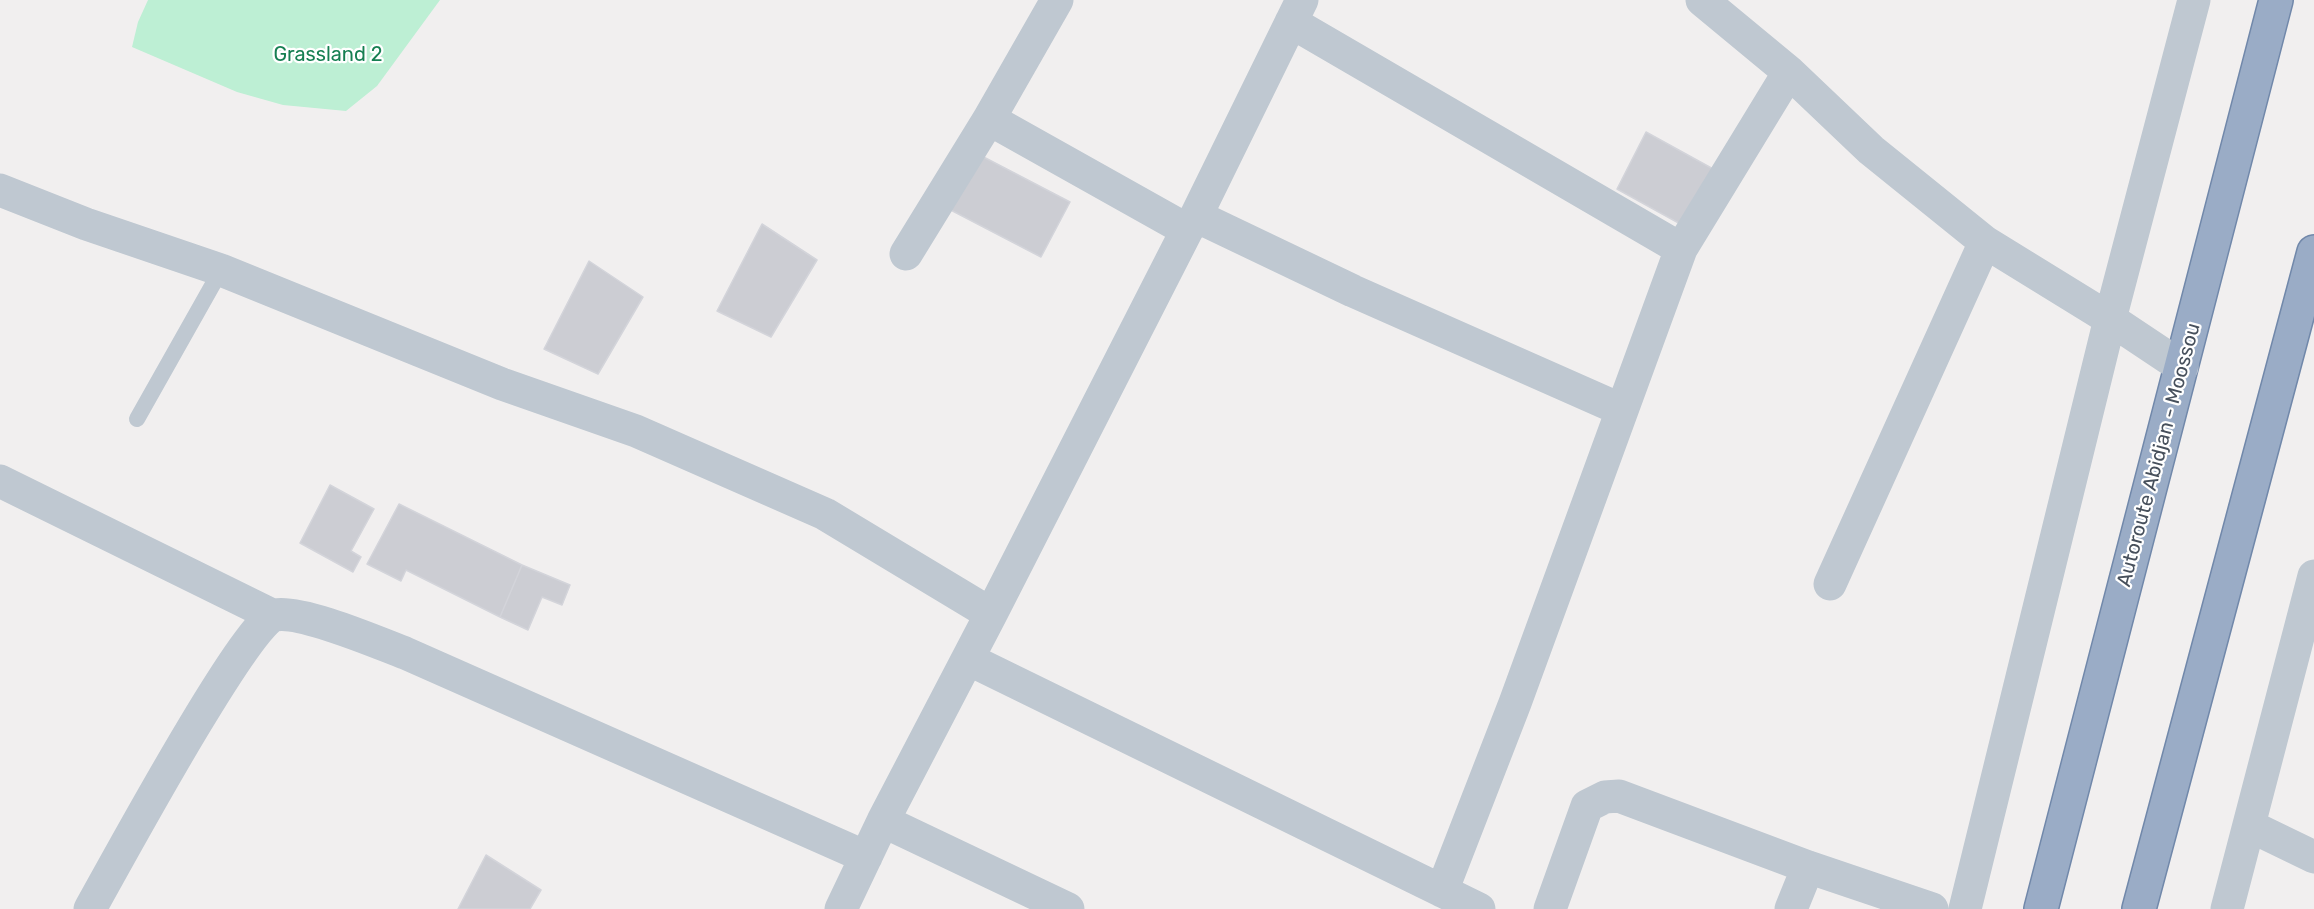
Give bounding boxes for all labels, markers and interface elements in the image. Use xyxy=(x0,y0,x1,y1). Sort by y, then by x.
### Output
park label: Grassland 2 xyxy=(273,43,383,67)
street label: Autoroute Abidjan - Moossou xyxy=(2112,321,2206,589)

